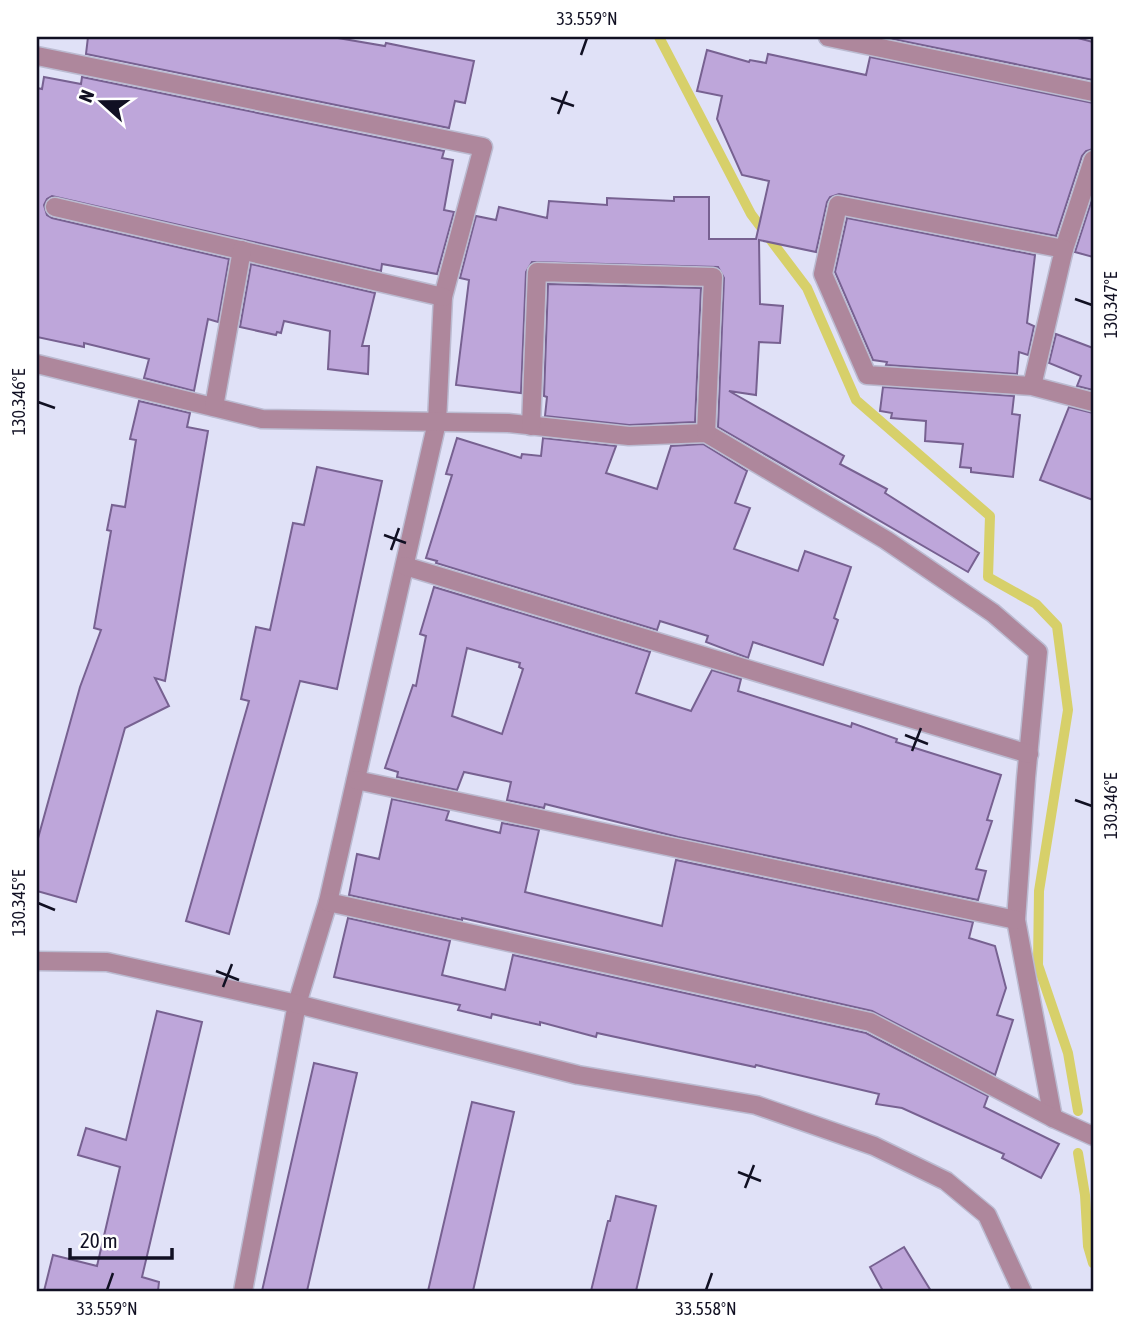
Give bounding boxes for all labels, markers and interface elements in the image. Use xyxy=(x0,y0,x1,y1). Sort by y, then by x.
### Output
text: 33.559°N xyxy=(556,8,618,29)
north arrow xyxy=(66,66,136,136)
text: N xyxy=(74,87,98,105)
text: 130.347°E xyxy=(1100,271,1121,338)
text: 130.346°E xyxy=(8,368,29,435)
text: 130.346°E xyxy=(1100,772,1121,839)
text: 130.345°E xyxy=(8,869,29,936)
scale bar xyxy=(70,1216,172,1260)
text: 20 m xyxy=(80,1228,118,1252)
text: 33.559°N xyxy=(76,1298,138,1319)
text: 33.558°N xyxy=(675,1298,737,1319)

